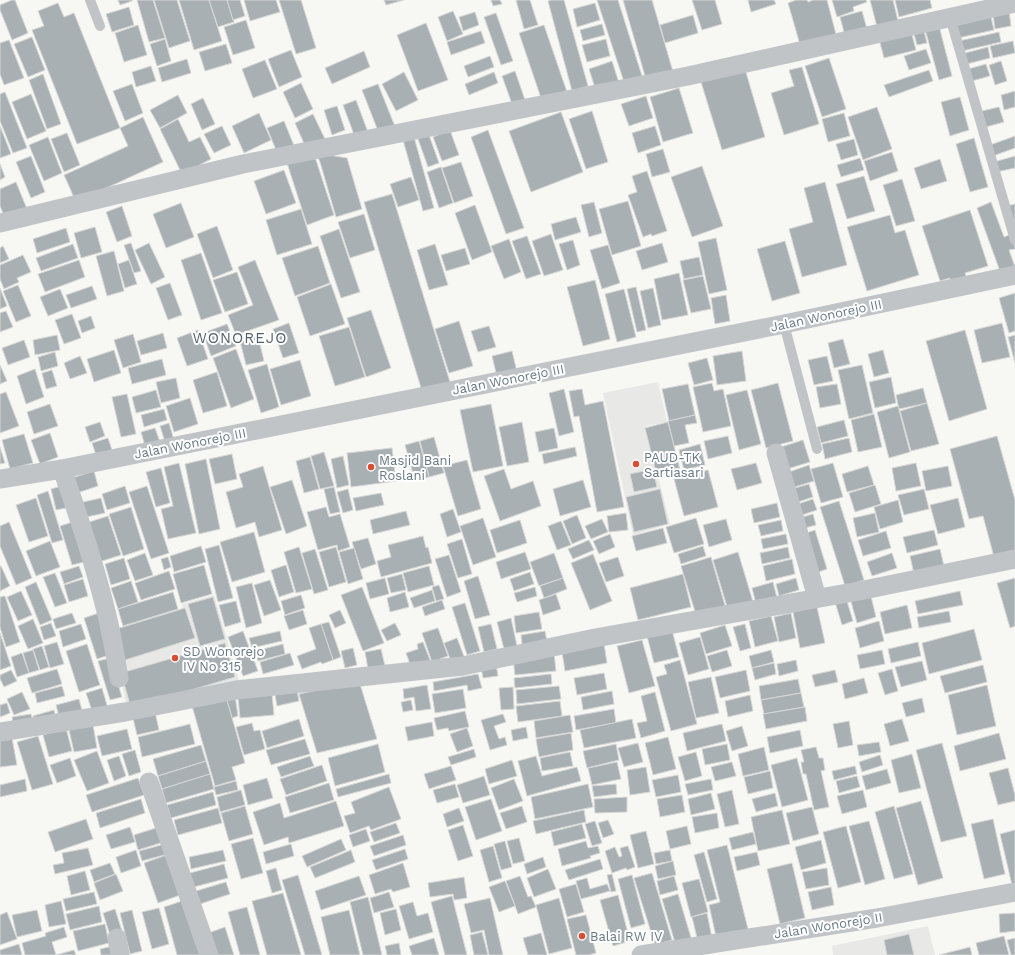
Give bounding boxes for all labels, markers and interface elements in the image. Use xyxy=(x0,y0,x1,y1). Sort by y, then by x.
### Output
street label: Jalan Wonorejo III xyxy=(769,296,883,335)
district label: WONOREJO xyxy=(193,329,287,347)
street label: Jalan Wonorejo III xyxy=(451,361,565,398)
street label: Jalan Wonorejo III xyxy=(133,425,247,462)
place label: PAUD-TK Sartiasari xyxy=(644,450,704,480)
place label: Masjid Bani Roslani xyxy=(379,453,451,483)
marker: PAUD-TK Sartiasari xyxy=(631,459,641,469)
marker: Masjid Bani Roslani xyxy=(366,462,376,472)
place label: SD Wonorejo IV No 315 xyxy=(183,644,265,674)
marker: SD Wonorejo IV No 315 xyxy=(170,653,180,663)
street label: Jalan Wonorejo II xyxy=(773,910,883,941)
place label: Balai RW IV xyxy=(590,929,663,944)
marker: Balai RW IV xyxy=(577,931,587,941)

